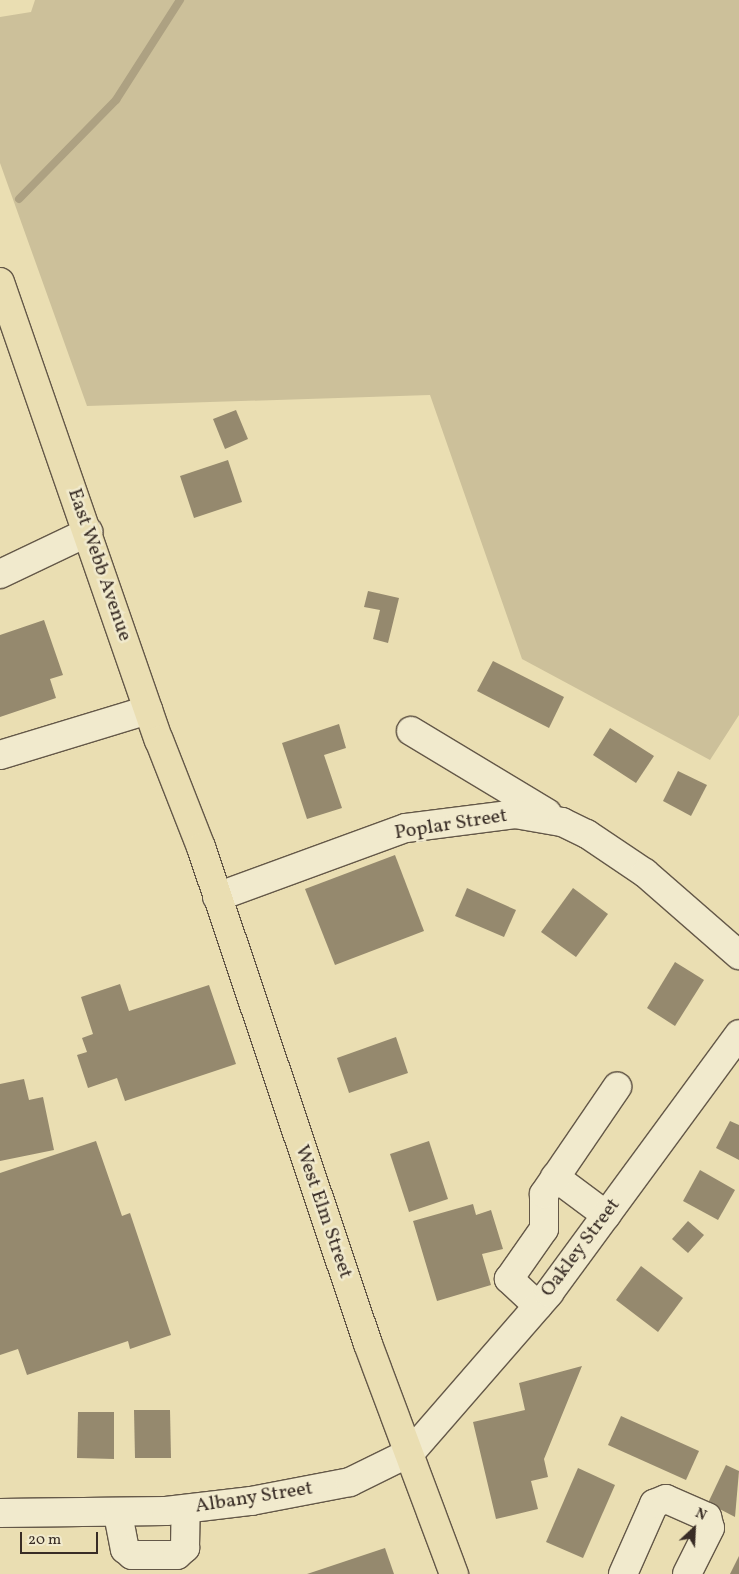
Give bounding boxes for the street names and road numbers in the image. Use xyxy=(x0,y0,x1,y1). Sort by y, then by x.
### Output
street label: East Webb Avenue xyxy=(62,485,136,645)
street label: Poplar Street xyxy=(393,804,509,846)
street label: West Elm Street xyxy=(289,1142,357,1282)
street label: Oakley Street xyxy=(536,1194,626,1302)
street label: Albany Street xyxy=(193,1477,315,1519)

